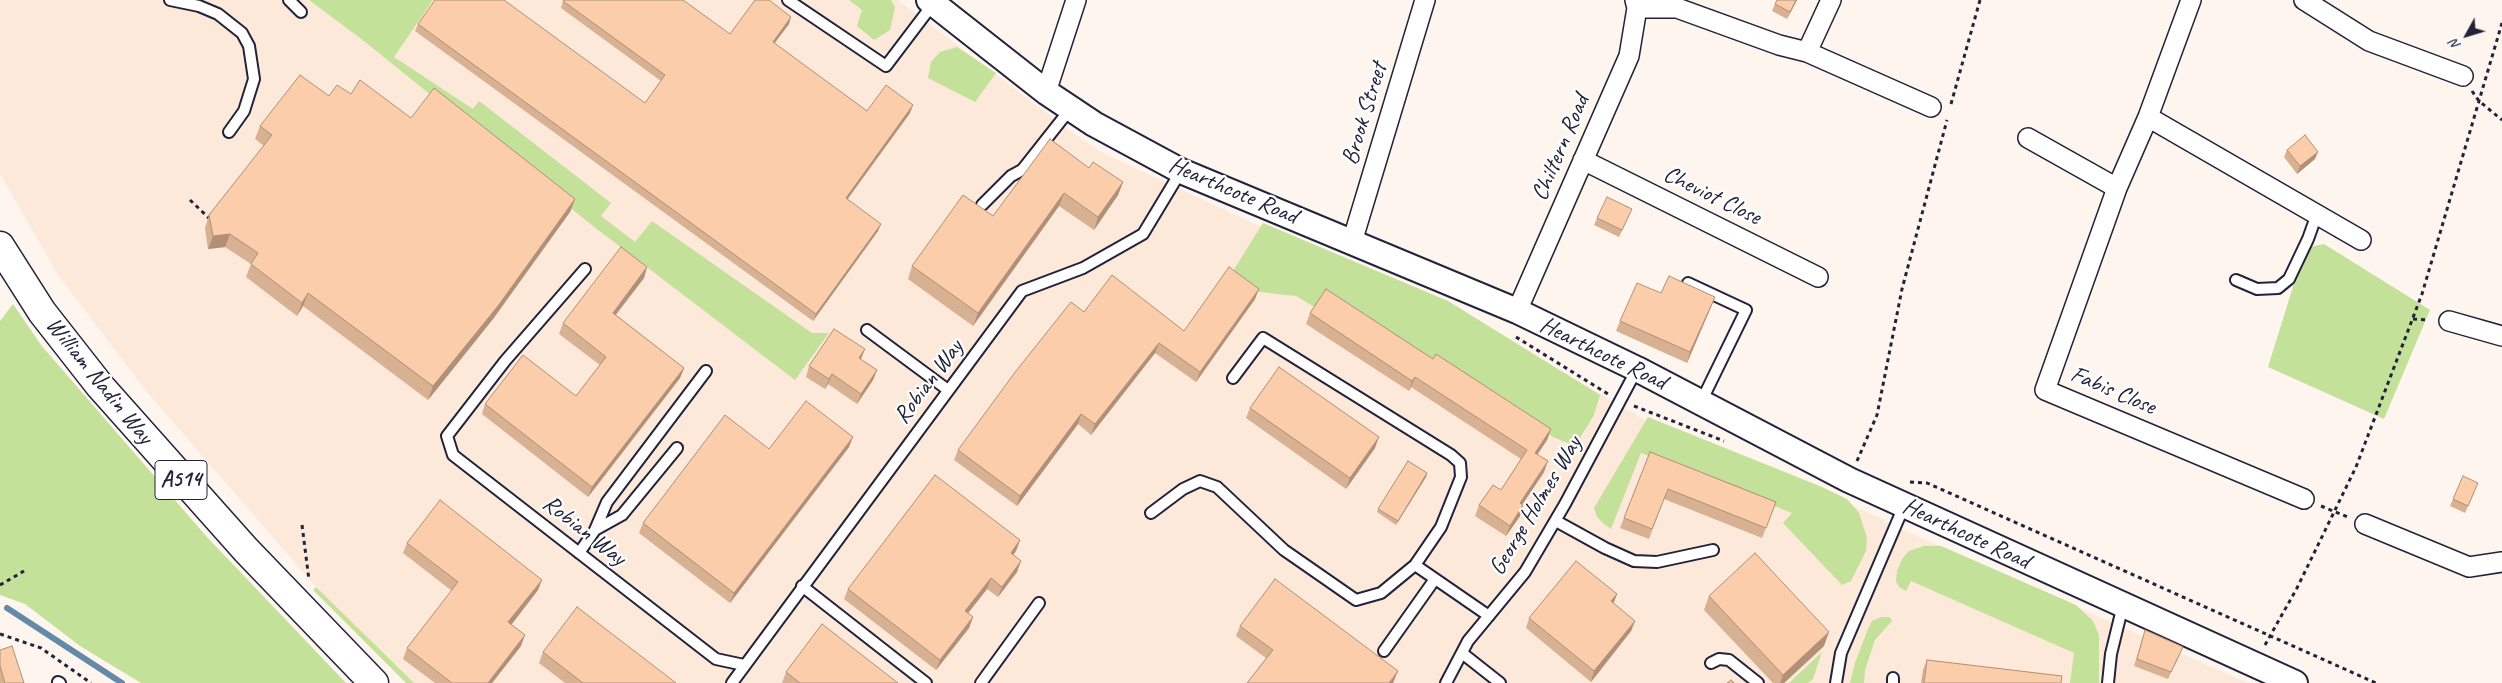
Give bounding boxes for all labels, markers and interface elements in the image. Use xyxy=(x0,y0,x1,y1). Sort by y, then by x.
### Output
north arrow xyxy=(2442,10,2492,60)
text: N xyxy=(2446,36,2464,53)
street label: Brook Street xyxy=(1336,60,1394,168)
street label: Chiltern Road xyxy=(1526,91,1596,205)
street label: Hearthcote Road xyxy=(1164,151,1302,231)
street label: Cheviot Close xyxy=(1659,160,1765,232)
street label: Hearthcote Road xyxy=(1535,311,1671,397)
street label: William Nadin Way xyxy=(39,312,159,450)
street label: Robian Way xyxy=(888,334,970,430)
street label: Fabis Close xyxy=(2066,360,2160,422)
street label: George Holmes Way xyxy=(1483,431,1589,581)
road number: A514 xyxy=(155,460,207,500)
street label: Robian Way xyxy=(537,489,631,573)
street label: Hearthcote Road xyxy=(1898,492,2034,576)

